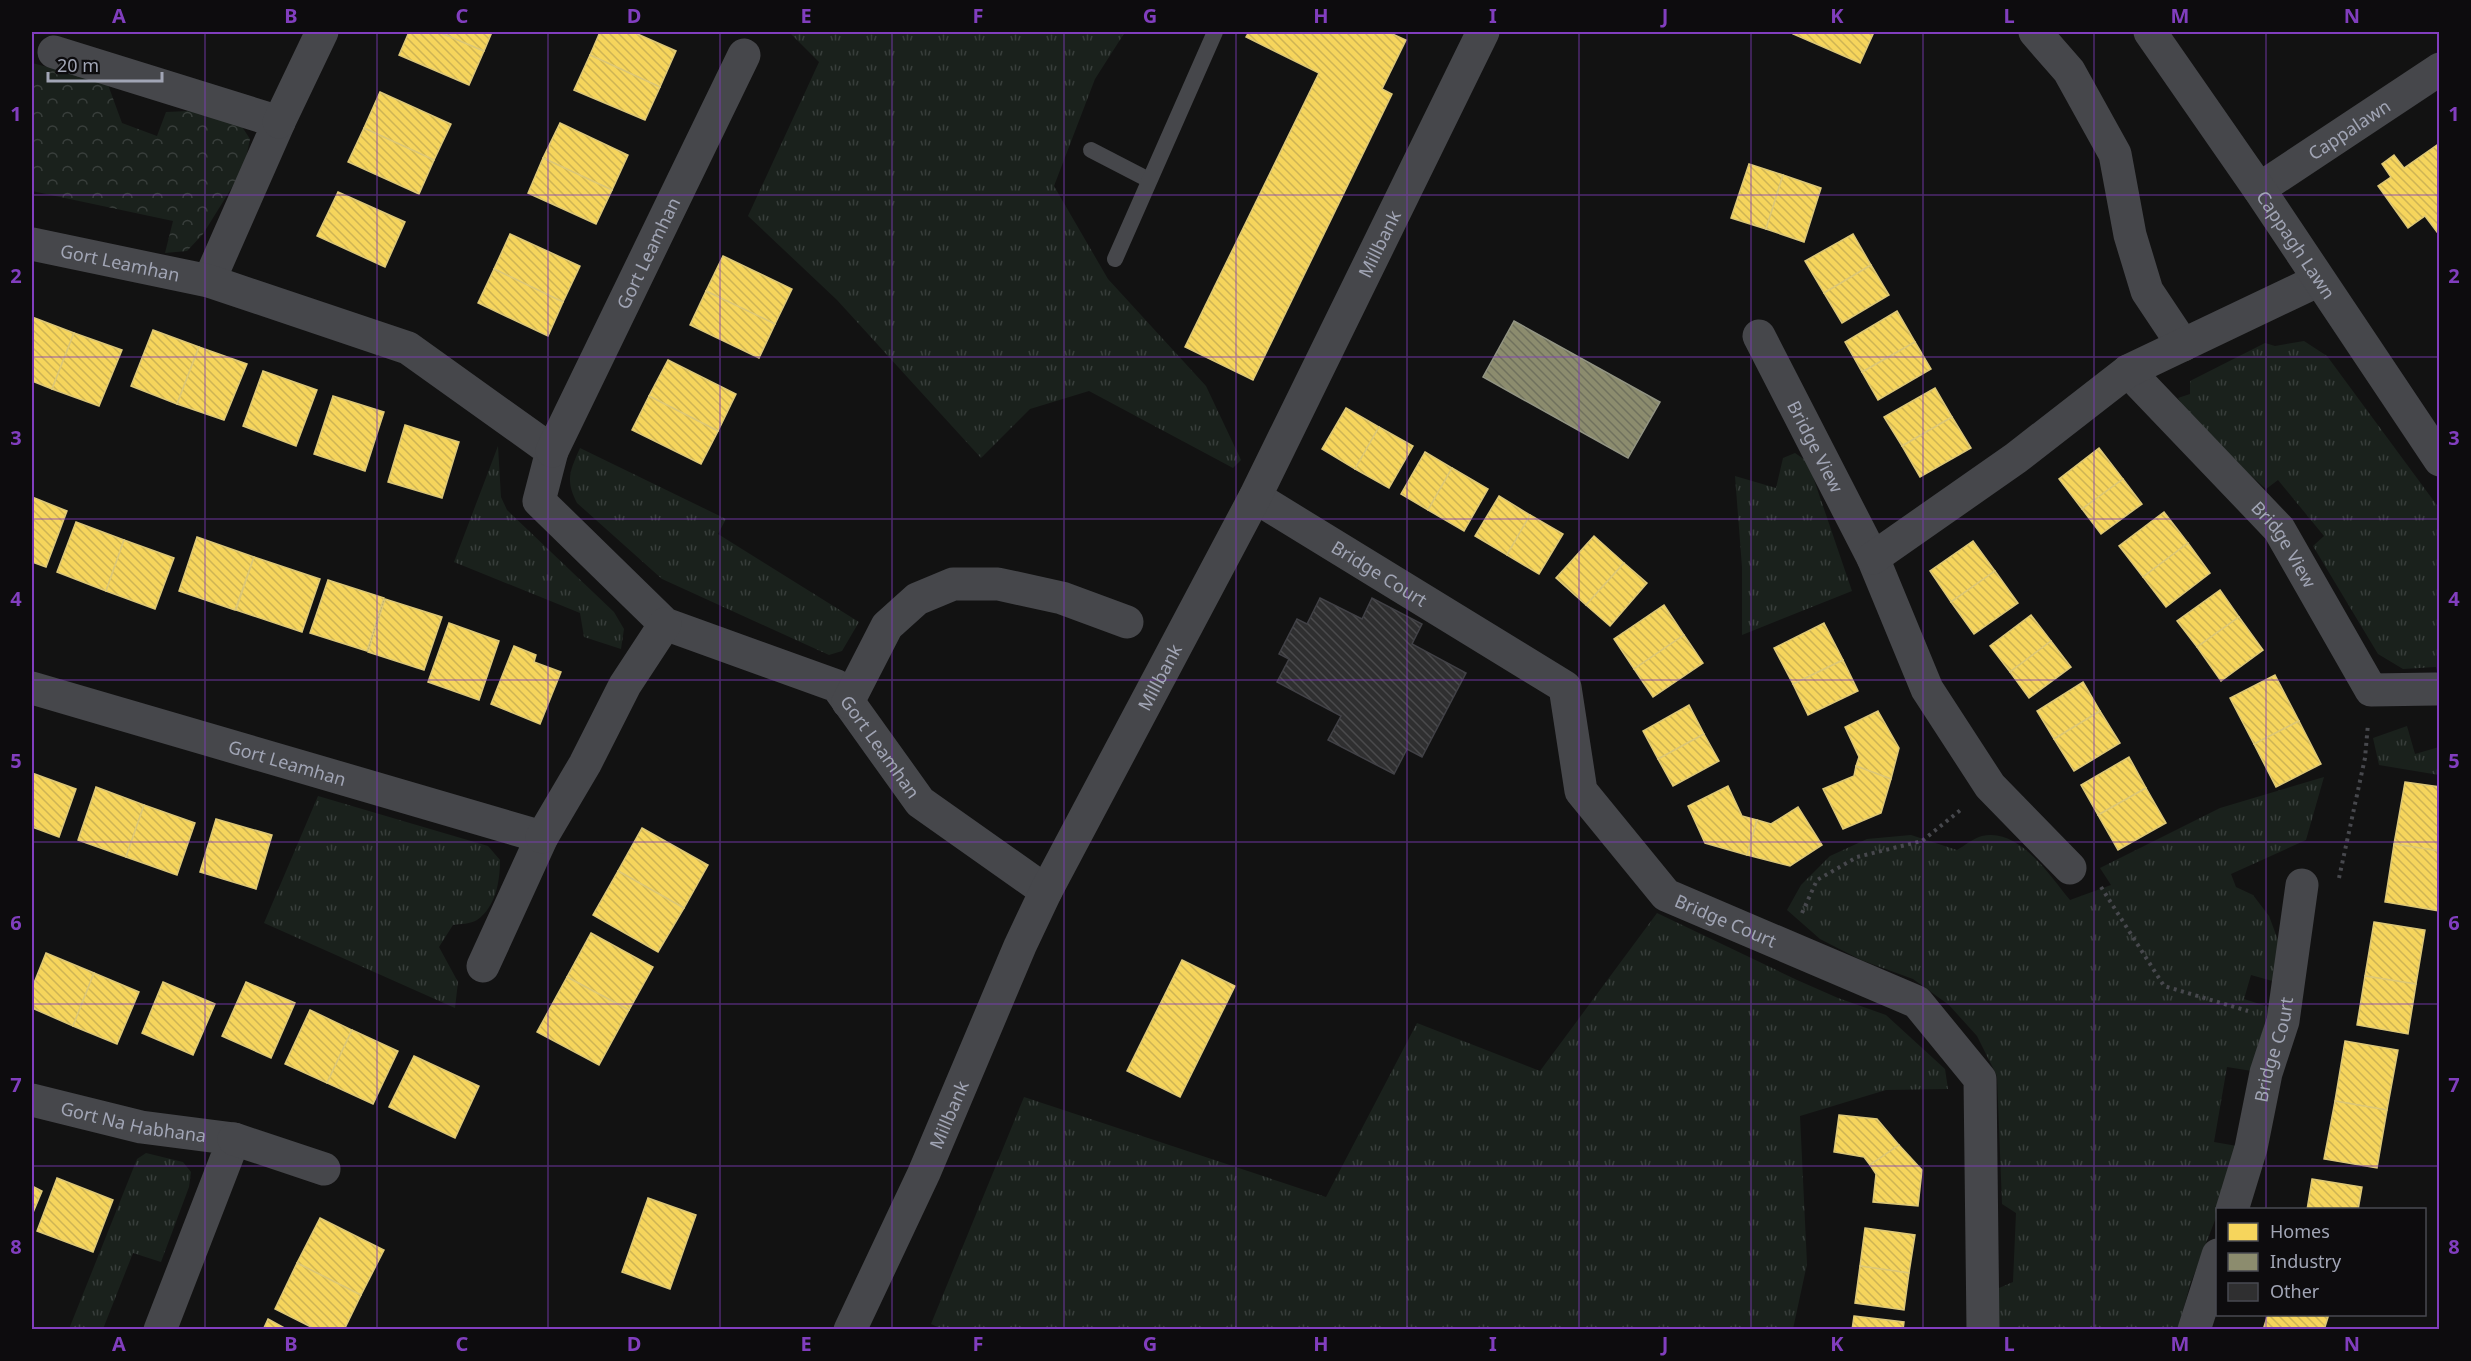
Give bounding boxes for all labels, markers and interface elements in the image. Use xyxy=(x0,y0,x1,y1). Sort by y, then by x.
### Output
text: A xyxy=(112,2,126,29)
text: B xyxy=(284,2,298,29)
text: C xyxy=(456,2,469,29)
text: D xyxy=(627,2,641,29)
text: E xyxy=(800,2,812,29)
text: F xyxy=(973,2,983,29)
text: G xyxy=(1143,2,1157,29)
text: H xyxy=(1313,2,1329,29)
text: I xyxy=(1489,2,1497,29)
text: J xyxy=(1660,2,1668,29)
text: K xyxy=(1830,2,1844,29)
text: L xyxy=(2003,2,2015,29)
text: M xyxy=(2171,2,2189,29)
text: N xyxy=(2344,2,2360,29)
scale bar xyxy=(48,45,162,83)
text: 20 m xyxy=(57,53,99,77)
street label: Cappalawn xyxy=(2303,93,2395,165)
text: 1 xyxy=(10,100,22,127)
text: 1 xyxy=(2448,100,2460,127)
street label: Cappagh Lawn xyxy=(2251,186,2341,303)
street label: Gort Leamhan xyxy=(611,193,685,313)
street label: Millbank xyxy=(1353,206,1406,281)
street label: Gort Leamhan xyxy=(58,238,182,287)
text: 2 xyxy=(10,262,22,289)
text: 2 xyxy=(2448,262,2460,289)
street label: Bridge View xyxy=(1782,396,1849,496)
text: 3 xyxy=(10,424,22,451)
text: 3 xyxy=(2448,424,2460,451)
street label: Bridge View xyxy=(2246,496,2322,592)
street label: Bridge Court xyxy=(1327,535,1432,612)
text: 4 xyxy=(10,585,22,612)
text: 4 xyxy=(2448,585,2460,612)
street label: Millbank xyxy=(1132,639,1187,715)
street label: Gort Leamhan xyxy=(835,690,926,803)
street label: Gort Leamhan xyxy=(226,734,349,791)
text: 5 xyxy=(10,747,22,774)
text: 5 xyxy=(2448,747,2460,774)
street label: Bridge Court xyxy=(1671,888,1781,953)
text: 6 xyxy=(10,909,22,936)
text: 6 xyxy=(2448,909,2460,936)
street label: Bridge Court xyxy=(2248,995,2298,1104)
text: 7 xyxy=(10,1071,22,1098)
text: 7 xyxy=(2448,1071,2460,1098)
street label: Millbank xyxy=(924,1076,974,1153)
street label: Gort Na Habhana xyxy=(58,1096,208,1147)
legend xyxy=(2216,1208,2426,1316)
text: Homes xyxy=(2270,1219,2330,1243)
text: 8 xyxy=(10,1233,22,1260)
text: 8 xyxy=(2448,1233,2460,1260)
text: Industry xyxy=(2270,1249,2342,1273)
text: Other xyxy=(2270,1279,2320,1303)
text: A xyxy=(112,1330,126,1357)
text: B xyxy=(284,1330,298,1357)
text: C xyxy=(456,1330,469,1357)
text: D xyxy=(627,1330,641,1357)
text: E xyxy=(800,1330,812,1357)
text: F xyxy=(973,1330,983,1357)
text: G xyxy=(1143,1330,1157,1357)
text: H xyxy=(1313,1330,1329,1357)
text: I xyxy=(1489,1330,1497,1357)
text: J xyxy=(1660,1330,1668,1357)
text: K xyxy=(1830,1330,1844,1357)
text: L xyxy=(2003,1330,2015,1357)
text: M xyxy=(2171,1330,2189,1357)
text: N xyxy=(2344,1330,2360,1357)

